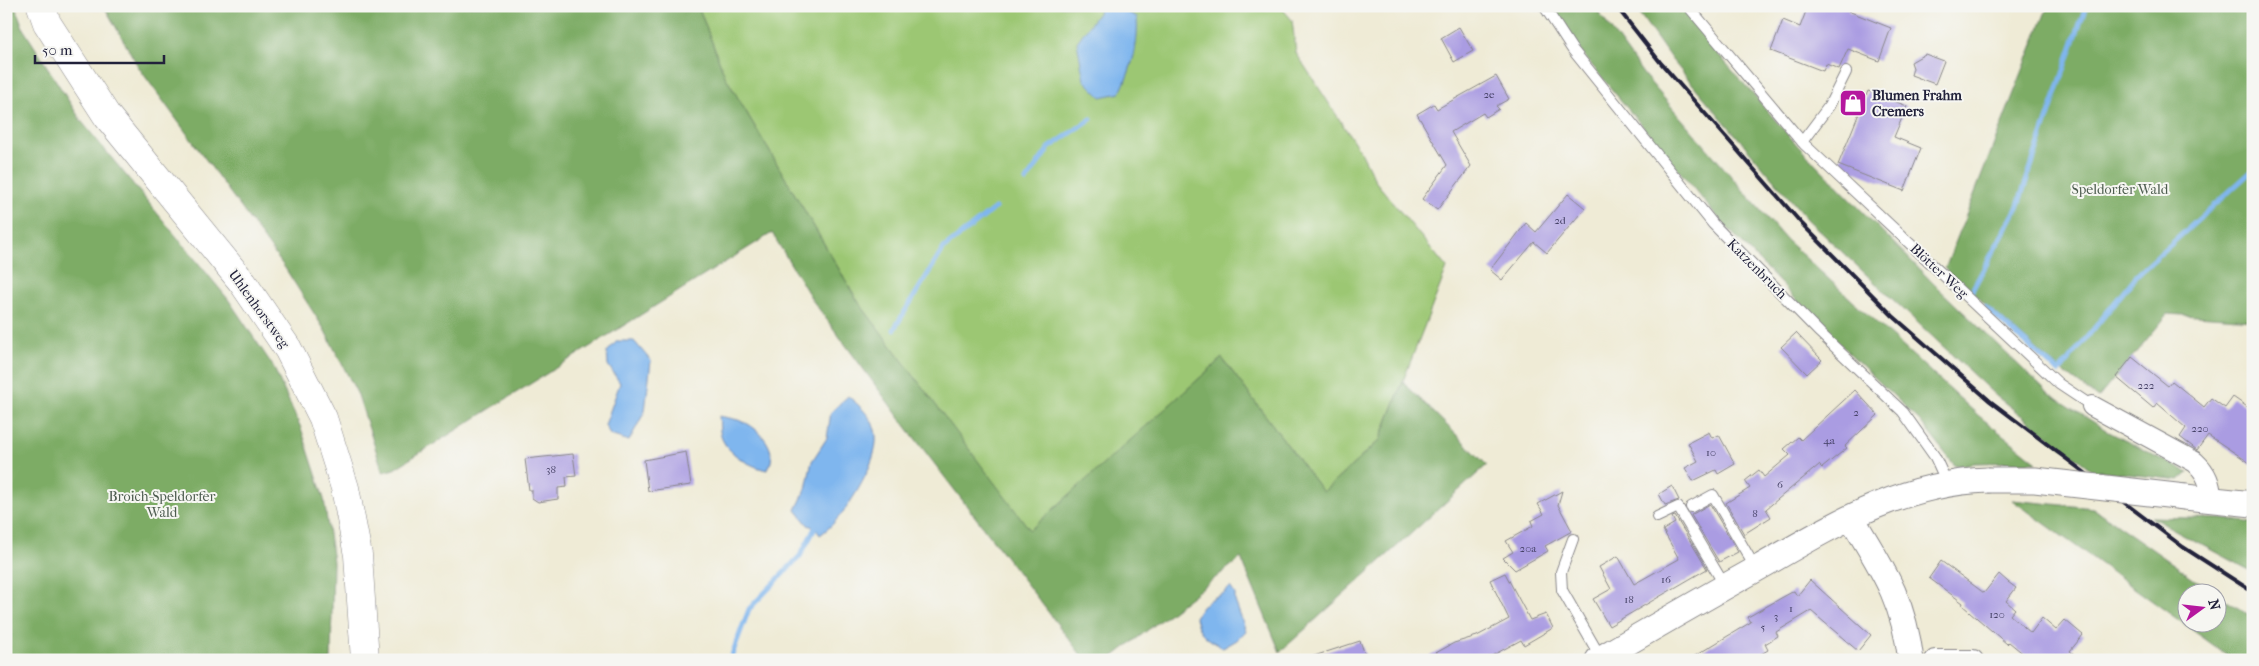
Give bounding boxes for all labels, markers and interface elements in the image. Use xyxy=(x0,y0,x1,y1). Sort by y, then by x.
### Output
scale bar xyxy=(35,32,164,64)
text: 50 m xyxy=(42,41,73,59)
place label: Blumen Frahm Cremers xyxy=(1872,87,1962,120)
house number: 2e xyxy=(1483,88,1495,101)
shop icon: Blumen Frahm Cremers xyxy=(1838,88,1868,118)
park label: Speldorfer Wald xyxy=(2072,181,2169,198)
house number: 2d xyxy=(1554,214,1567,227)
street label: Katzenbruch xyxy=(1723,235,1791,303)
street label: Blötter Weg xyxy=(1907,240,1972,302)
street label: Uhlenhorstweg xyxy=(225,266,294,352)
house number: 222 xyxy=(2138,379,2155,392)
house number: 2 xyxy=(1853,406,1859,419)
house number: 220 xyxy=(2191,422,2209,435)
house number: 4a xyxy=(1823,434,1836,447)
house number: 10 xyxy=(1706,446,1716,459)
house number: 38 xyxy=(546,463,556,476)
house number: 6 xyxy=(1777,478,1783,491)
park label: Broich-Speldorfer Wald xyxy=(109,488,216,521)
house number: 8 xyxy=(1752,507,1758,520)
house number: 20a xyxy=(1520,542,1537,555)
house number: 16 xyxy=(1661,573,1671,586)
north arrow xyxy=(2176,584,2226,634)
house number: 18 xyxy=(1624,593,1634,606)
text: N xyxy=(2204,597,2224,612)
house number: 1 xyxy=(1789,602,1793,615)
house number: 120 xyxy=(1989,608,2005,621)
house number: 3 xyxy=(1774,610,1778,623)
house number: 5 xyxy=(1761,621,1766,634)

